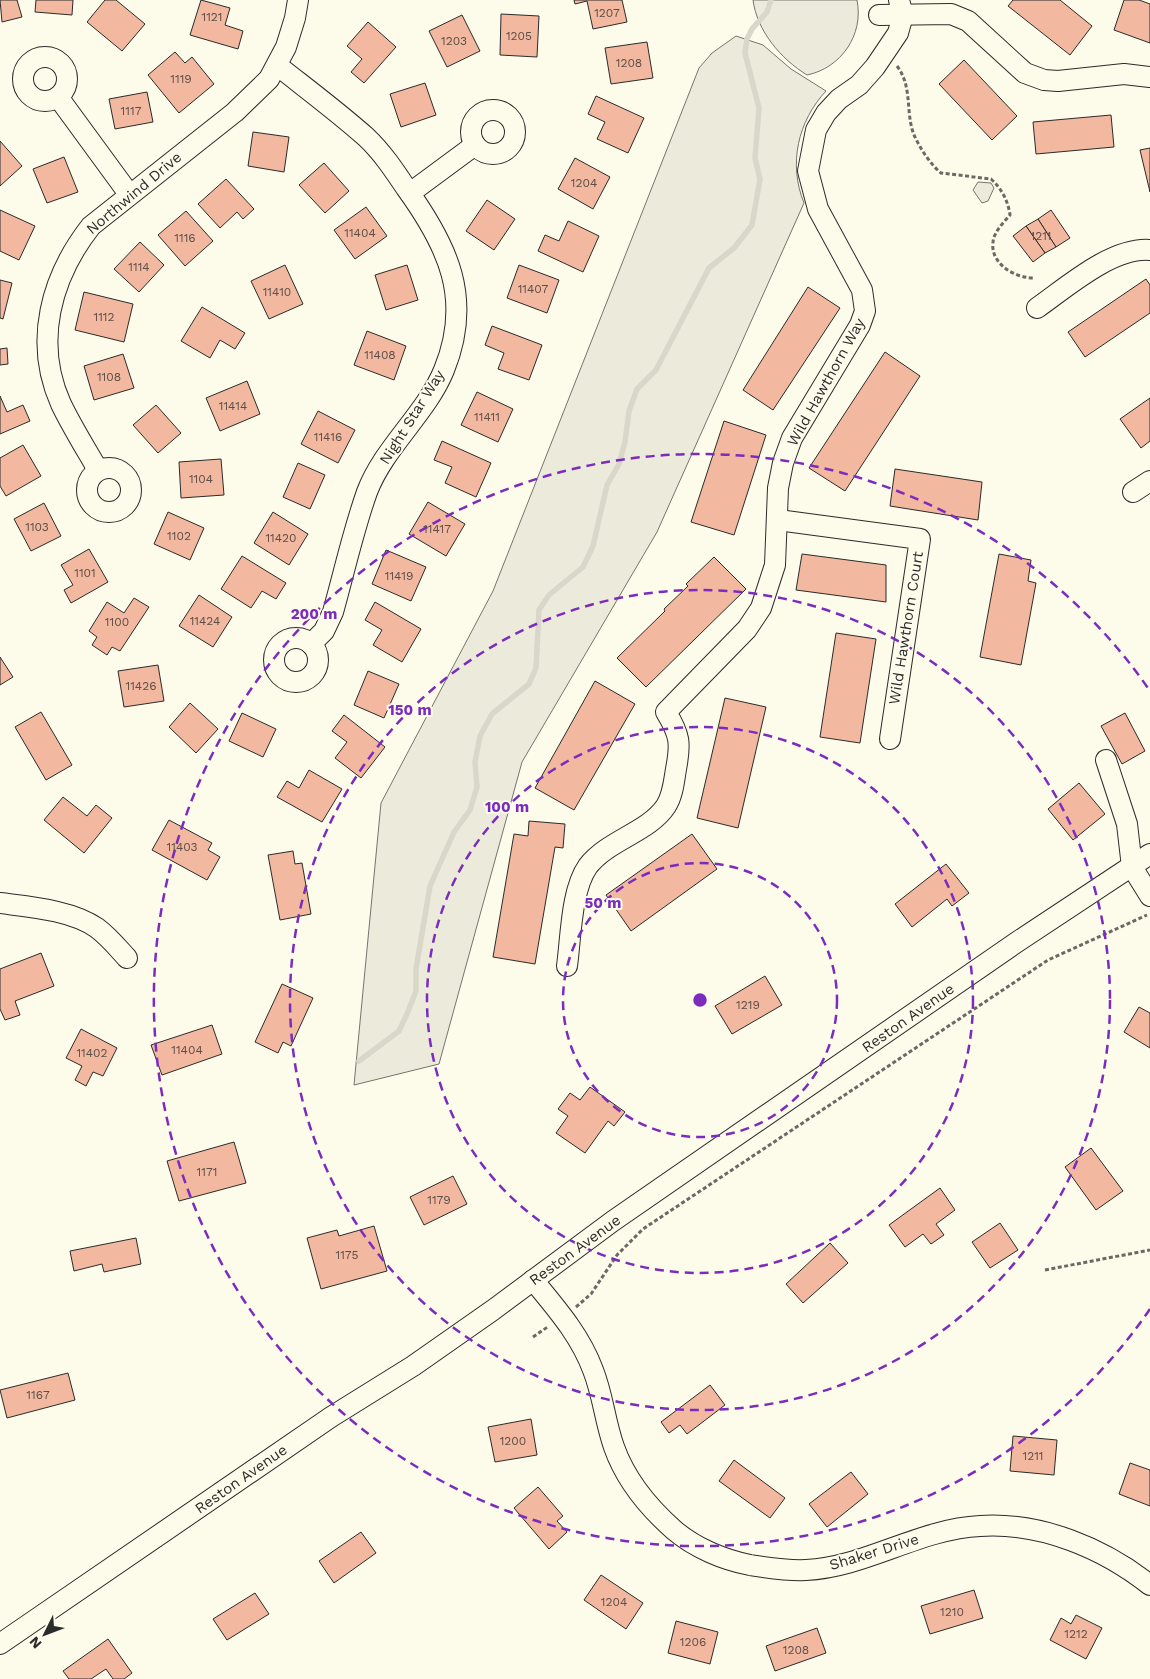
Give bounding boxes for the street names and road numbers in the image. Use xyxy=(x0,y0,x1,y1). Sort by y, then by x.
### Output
street label: Northwind Drive xyxy=(83,148,185,238)
street label: Wild Hawthorn Way xyxy=(783,315,869,449)
street label: Night Star Way xyxy=(376,366,448,468)
street label: Wild Hawthorn Court xyxy=(885,549,927,706)
street label: Reston Avenue xyxy=(858,980,958,1056)
street label: Reston Avenue xyxy=(526,1211,624,1289)
street label: Reston Avenue xyxy=(191,1441,291,1517)
street label: Shaker Drive xyxy=(827,1530,921,1574)

